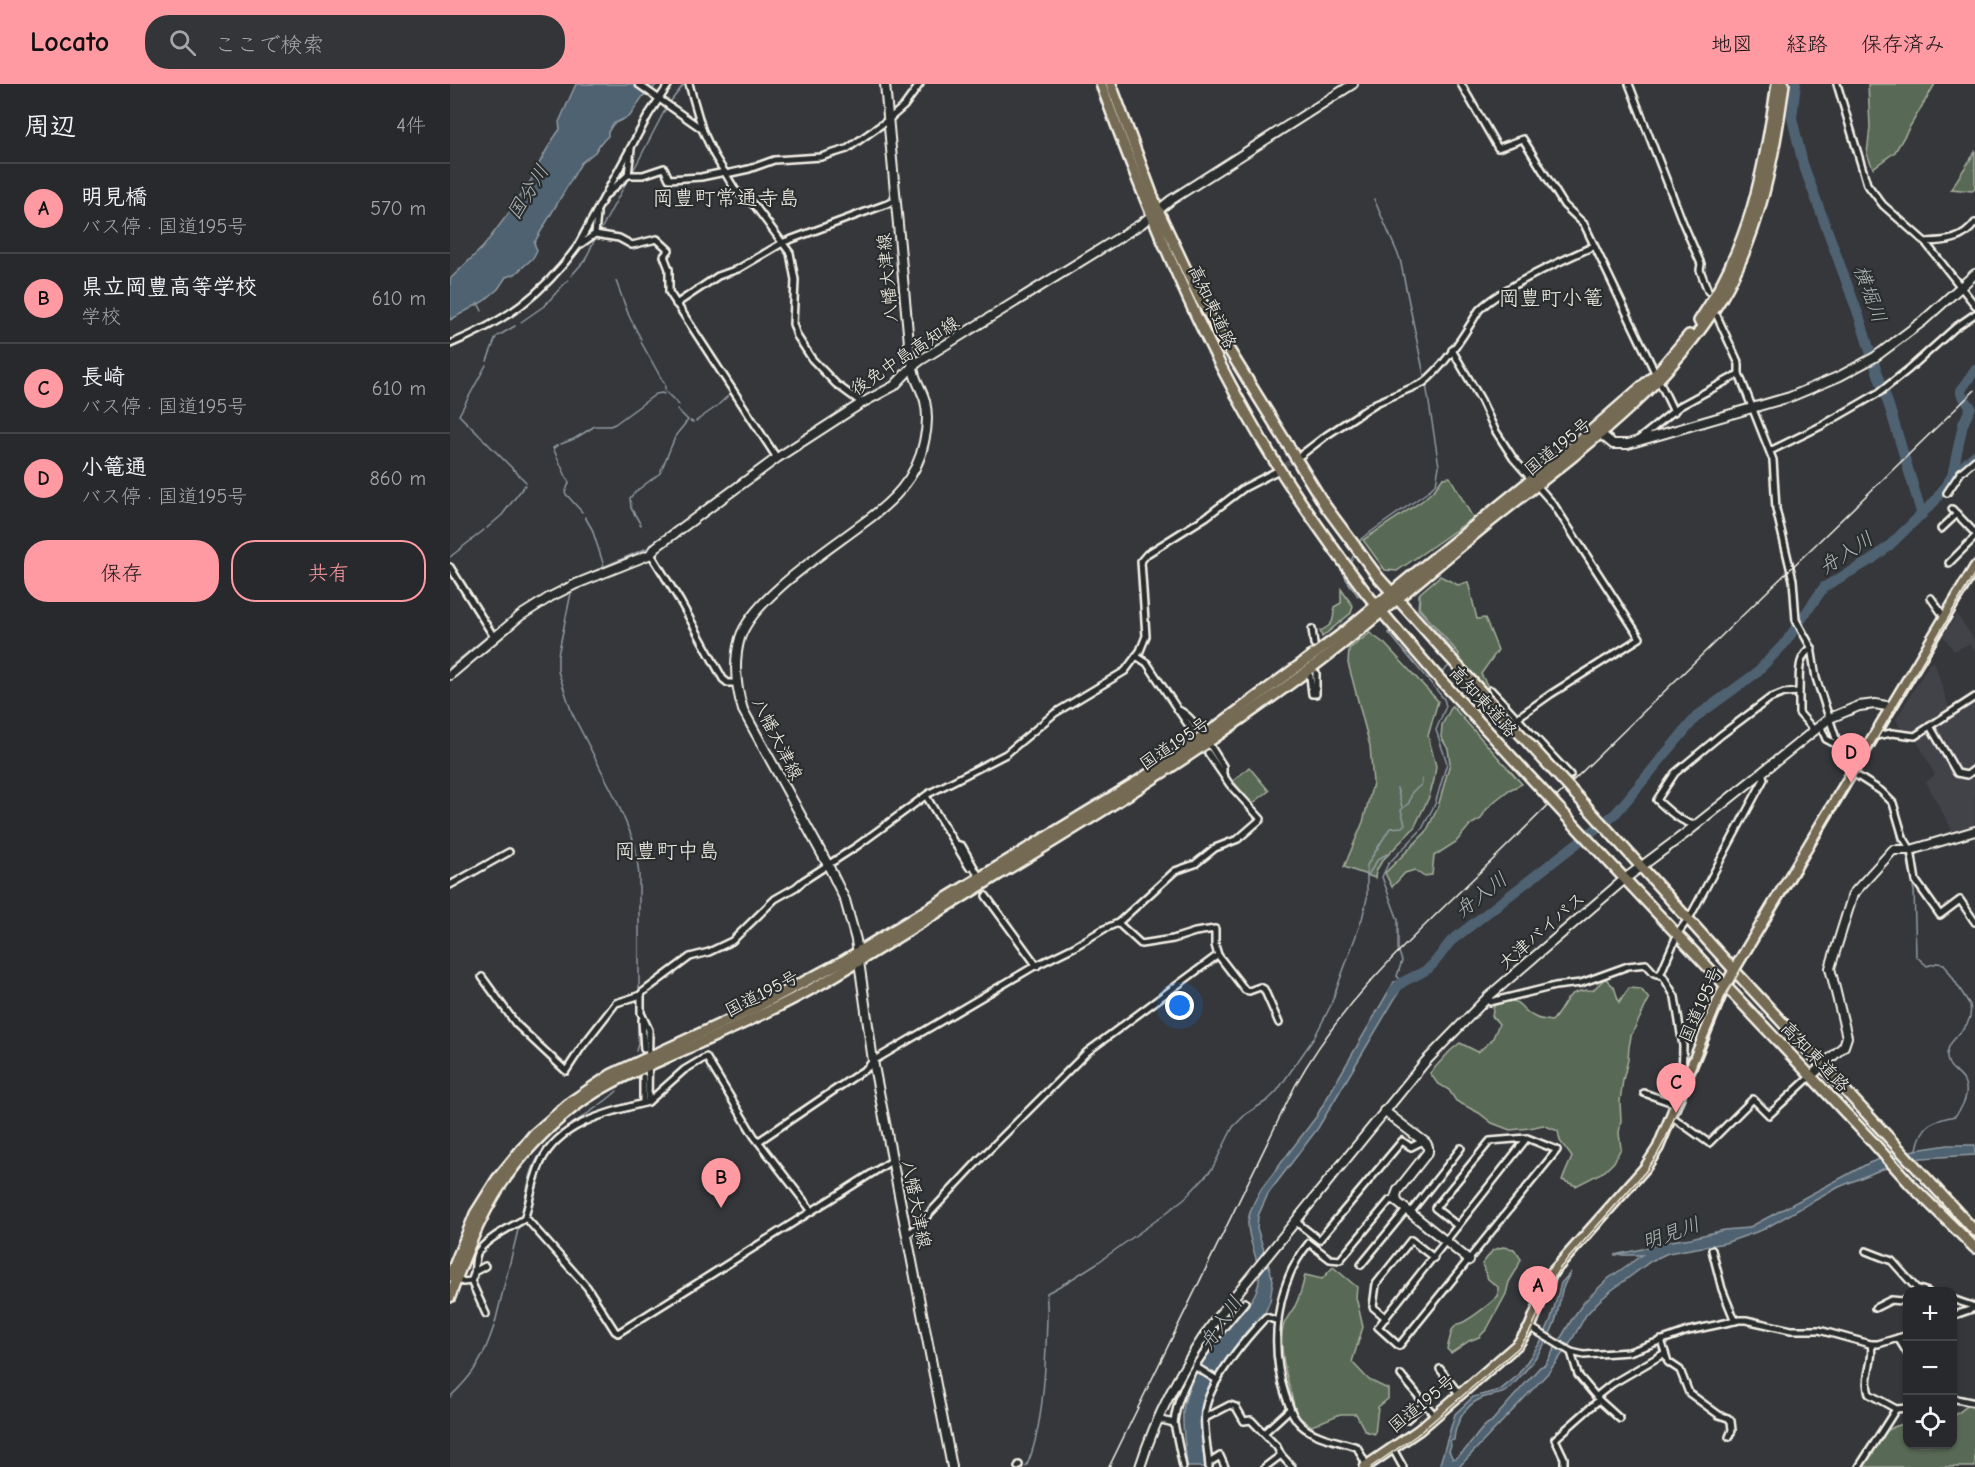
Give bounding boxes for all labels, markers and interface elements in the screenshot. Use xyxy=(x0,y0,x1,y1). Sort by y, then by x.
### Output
search box xyxy=(145,15,565,69)
text: Locato xyxy=(30,26,109,58)
icon: search xyxy=(166,26,199,59)
text: ここで検索 xyxy=(214,32,324,58)
text: 地図 xyxy=(1711,32,1753,56)
text: 経路 xyxy=(1786,32,1828,56)
text: 保存済み xyxy=(1861,32,1945,56)
text: 周辺 xyxy=(24,112,76,142)
text: 4件 xyxy=(396,114,426,137)
water label: 国分川 xyxy=(502,160,554,224)
text: 明見橋 xyxy=(81,184,147,210)
district label: 岡豊町常通寺島 xyxy=(653,186,800,210)
text: A xyxy=(38,197,49,220)
text: 570 m xyxy=(370,197,426,220)
text: バス停 · 国道195号 xyxy=(81,215,247,238)
street label: 八幡大津線 xyxy=(874,232,902,324)
street label: 高知東道路 xyxy=(1183,262,1241,352)
water label: 横堀川 xyxy=(1849,262,1891,326)
text: 県立岡豊高等学校 xyxy=(81,274,257,300)
district label: 岡豊町小篭 xyxy=(1499,286,1604,310)
text: B xyxy=(37,287,50,310)
text: 610 m xyxy=(372,287,426,310)
text: 学校 xyxy=(81,305,121,328)
street label: 後免中島高知線 xyxy=(847,312,963,400)
text: 長崎 xyxy=(81,364,125,390)
text: C xyxy=(37,377,50,400)
text: 610 m xyxy=(372,377,426,400)
text: バス停 · 国道195号 xyxy=(81,395,247,418)
street label: 国道195号 xyxy=(1520,414,1596,480)
text: 小篭通 xyxy=(81,454,147,480)
text: D xyxy=(37,467,50,490)
text: 860 m xyxy=(369,467,426,490)
text: バス停 · 国道195号 xyxy=(81,485,247,508)
water label: 舟入川 xyxy=(1815,527,1877,579)
button: 保存 xyxy=(24,540,219,602)
button: 共有 xyxy=(231,540,426,602)
street label: 高知東道路 xyxy=(1445,662,1521,742)
street label: 八幡大津線 xyxy=(747,694,807,784)
street label: 国道195号 xyxy=(1136,713,1214,775)
pin: D xyxy=(1832,734,1870,783)
district label: 岡豊町中島 xyxy=(615,839,720,863)
water label: 舟入川 xyxy=(1450,867,1512,923)
street label: 大津バイパス xyxy=(1494,888,1590,974)
street label: 国道195号 xyxy=(1675,964,1727,1046)
street label: 国道195号 xyxy=(721,966,803,1022)
your location xyxy=(1165,991,1194,1020)
street label: 高知東道路 xyxy=(1776,1017,1854,1097)
pin: C xyxy=(1656,1064,1696,1113)
pin: B xyxy=(702,1158,740,1208)
street label: 八幡大津線 xyxy=(897,1158,935,1250)
water label: 明見川 xyxy=(1639,1212,1703,1254)
pin: A xyxy=(1518,1266,1558,1316)
map controls xyxy=(1903,1287,1957,1449)
button: + xyxy=(1903,1287,1957,1341)
water label: 舟入川 xyxy=(1195,1292,1247,1354)
button: − xyxy=(1903,1341,1957,1395)
street label: 国道195号 xyxy=(1384,1371,1460,1437)
button: locate xyxy=(1903,1395,1957,1449)

